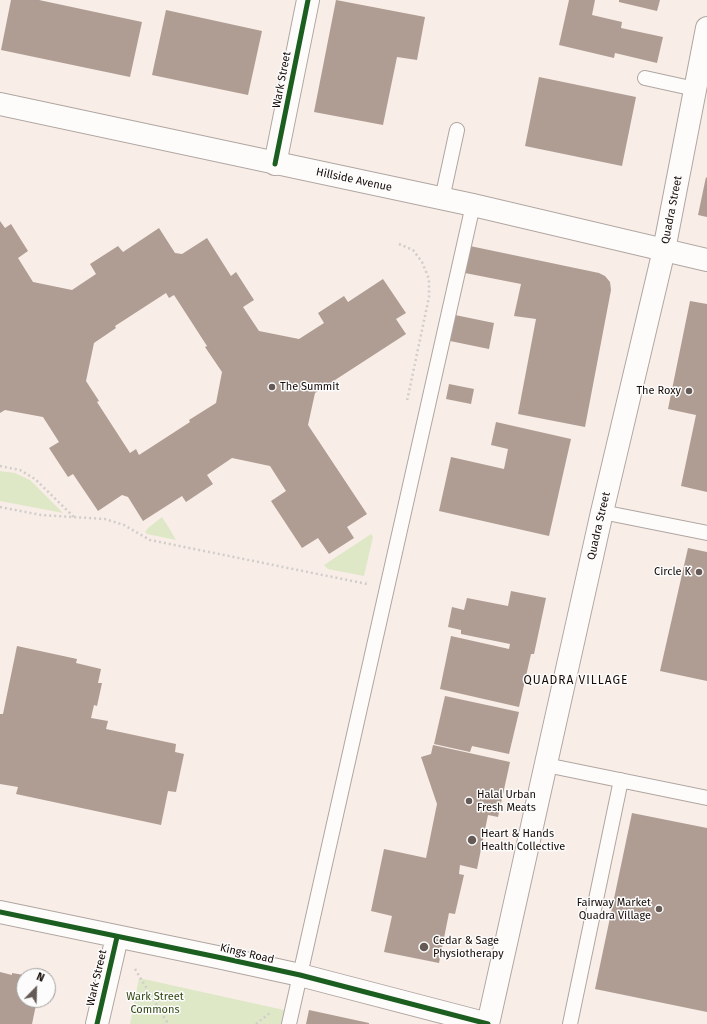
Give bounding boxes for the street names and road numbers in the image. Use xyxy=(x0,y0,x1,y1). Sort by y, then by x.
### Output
street label: Wark Street xyxy=(270,51,294,109)
street label: Hillside Avenue xyxy=(315,166,393,194)
street label: Quadra Street xyxy=(659,175,685,245)
street label: Quadra Street xyxy=(585,491,613,561)
street label: Kings Road xyxy=(219,941,275,967)
street label: Wark Street xyxy=(84,949,110,1007)

